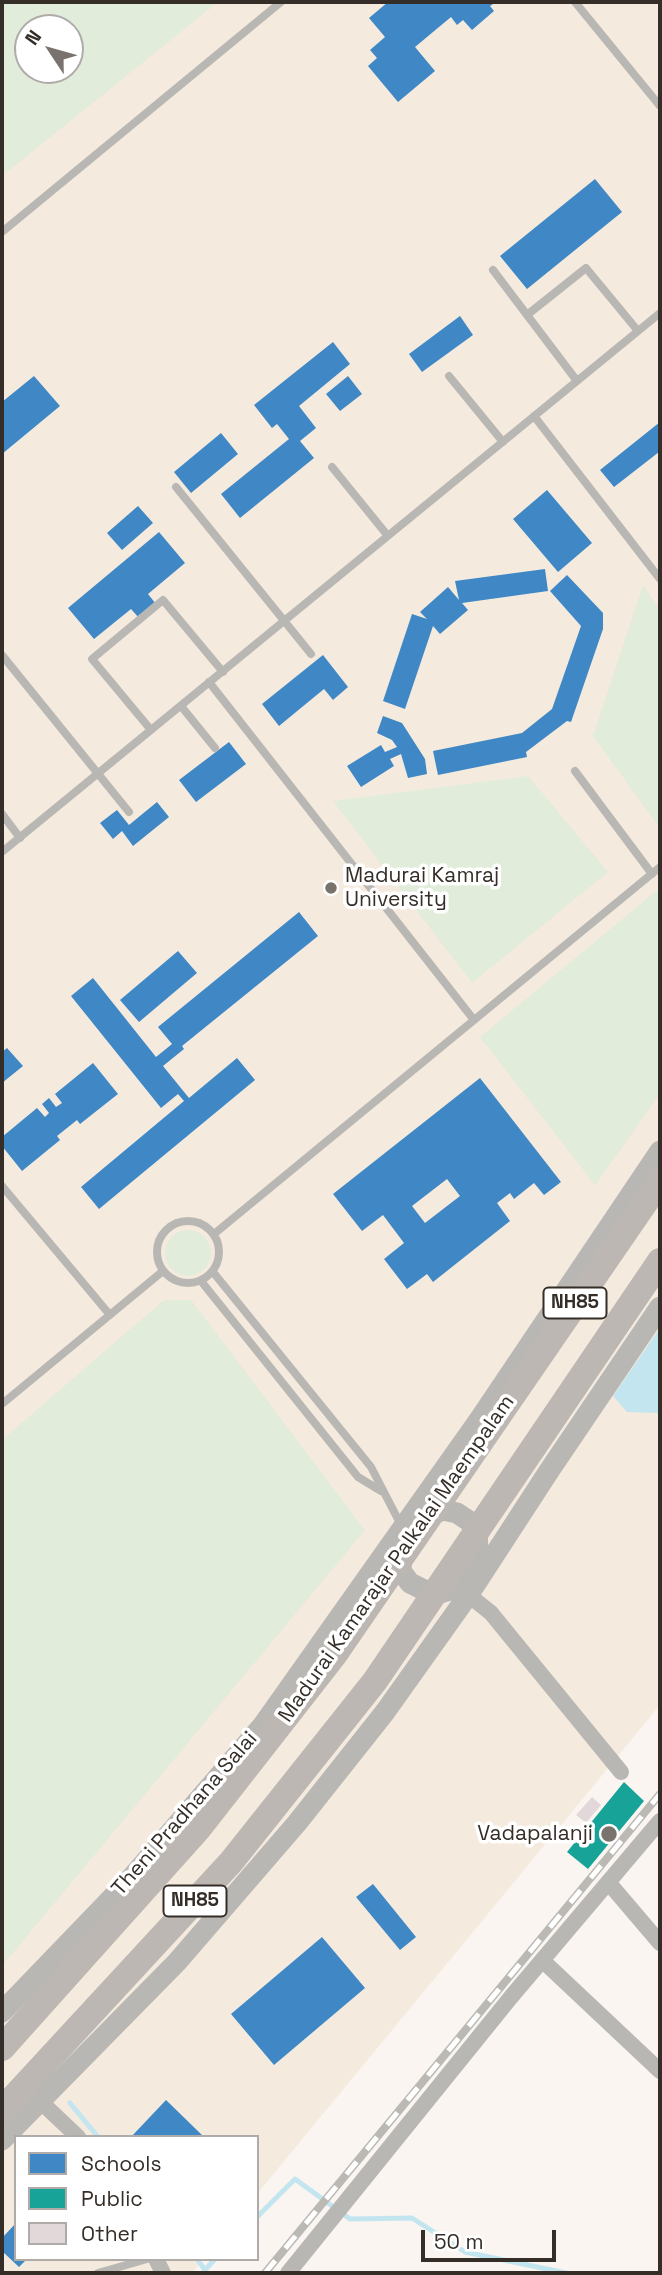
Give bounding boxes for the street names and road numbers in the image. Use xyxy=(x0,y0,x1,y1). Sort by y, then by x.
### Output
road number: NH85 xyxy=(544,1288,606,1318)
street label: Madurai Kamarajar Palkalai Maempalam xyxy=(274,1391,520,1727)
street label: Theni Pradhana Salai xyxy=(107,1727,263,1901)
road number: NH85 xyxy=(164,1885,227,1916)

